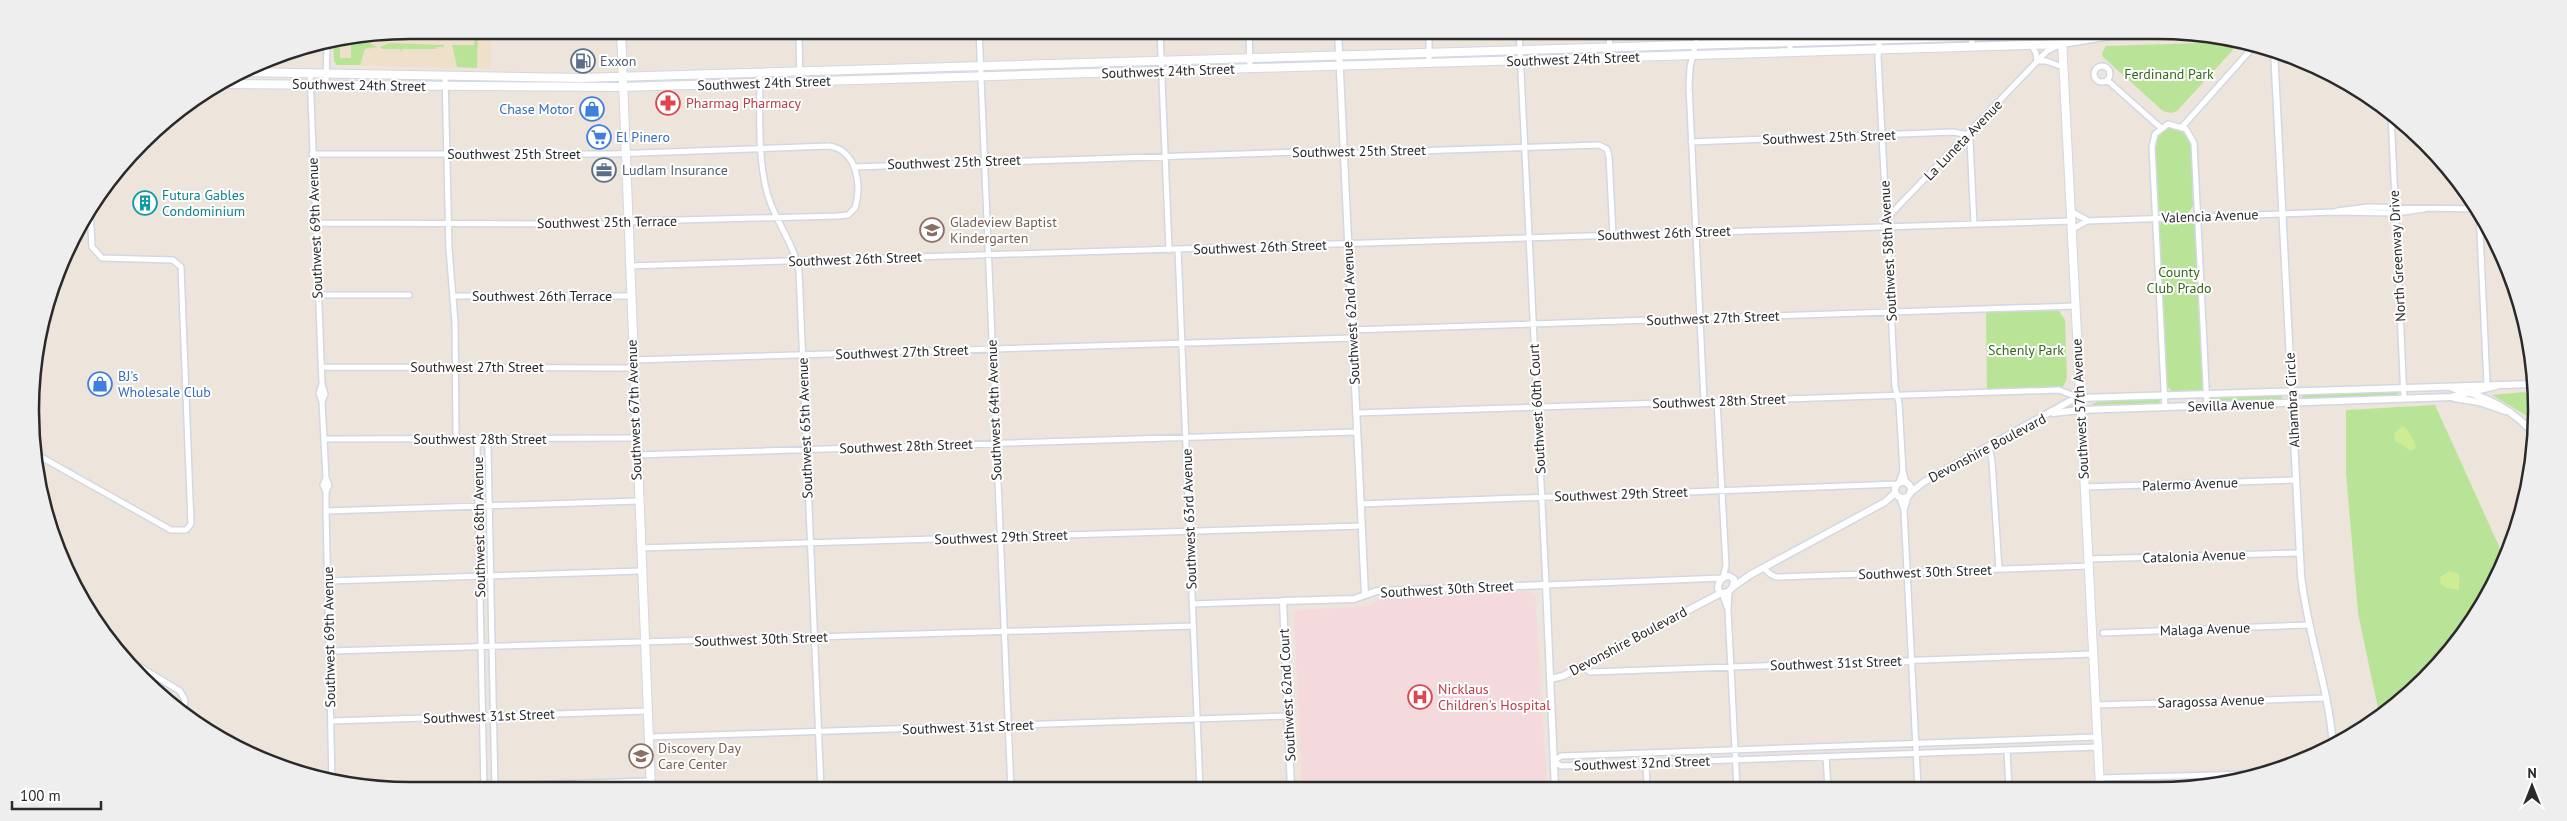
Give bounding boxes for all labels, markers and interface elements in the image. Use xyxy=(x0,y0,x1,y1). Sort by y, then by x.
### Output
fuel station icon: Exxon xyxy=(570,48,596,74)
street label: Southwest 24th Street xyxy=(1506,48,1640,70)
place label: Exxon xyxy=(600,52,637,70)
street label: Southwest 24th Street xyxy=(1101,60,1235,82)
park label: Ferdinand Park xyxy=(2124,65,2214,83)
street label: Southwest 24th Street xyxy=(697,72,831,94)
street label: Southwest 24th Street xyxy=(292,75,426,95)
pharmacy icon: Pharmag Pharmacy xyxy=(655,90,681,116)
place label: Pharmag Pharmacy xyxy=(686,94,801,112)
shop icon: Chase Motor xyxy=(579,96,605,122)
street label: La Luneta Avenue xyxy=(1920,96,2006,184)
place label: Chase Motor xyxy=(499,100,574,118)
supermarket icon: El Pinero xyxy=(586,124,612,150)
street label: Southwest 25th Street xyxy=(1762,126,1896,148)
place label: El Pinero xyxy=(616,128,670,146)
street label: Southwest 25th Street xyxy=(1292,141,1426,161)
street label: Southwest 25th Street xyxy=(447,145,581,163)
street label: Southwest 25th Street xyxy=(887,151,1021,173)
street label: Southwest 69th Avenue xyxy=(304,157,326,299)
office icon: Ludlam Insurance xyxy=(591,157,617,183)
place label: Ludlam Insurance xyxy=(622,161,728,179)
street label: Southwest 58th Avenue xyxy=(1875,180,1901,322)
place label: Futura Gables Condominium xyxy=(162,186,245,220)
building icon: Futura Gables Condominium xyxy=(132,190,158,216)
street label: North Greenway Drive xyxy=(2385,190,2409,322)
street label: Valencia Avenue xyxy=(2160,205,2259,227)
street label: Southwest 25th Terrace xyxy=(537,212,677,232)
place label: Gladeview Baptist Kindergarten xyxy=(950,213,1057,247)
school or university icon: Gladeview Baptist Kindergarten xyxy=(919,217,945,243)
street label: Southwest 26th Street xyxy=(1597,222,1731,244)
street label: Southwest 26th Street xyxy=(1193,236,1327,258)
street label: Southwest 62nd Avenue xyxy=(1338,241,1364,385)
street label: Southwest 26th Street xyxy=(788,248,922,270)
park label: County Club Prado xyxy=(2146,263,2212,297)
street label: Southwest 26th Terrace xyxy=(472,287,612,305)
street label: Southwest 27th Street xyxy=(1646,307,1780,329)
street label: Southwest 57th Avenue xyxy=(2067,338,2093,480)
street label: Southwest 67th Avenue xyxy=(623,339,645,481)
street label: Southwest 64th Avenue xyxy=(983,339,1005,481)
street label: Southwest 27th Street xyxy=(835,341,969,363)
park label: Schenly Park xyxy=(1988,341,2064,359)
street label: Southwest 60th Court xyxy=(1525,343,1549,475)
street label: Alhambra Circle xyxy=(2281,352,2303,448)
street label: Southwest 65th Avenue xyxy=(794,357,816,499)
street label: Southwest 27th Street xyxy=(410,358,544,376)
place label: BJ's Wholesale Club xyxy=(118,367,211,401)
shop icon: BJ's Wholesale Club xyxy=(87,371,113,397)
street label: Southwest 28th Street xyxy=(1652,390,1786,412)
street label: Sevilla Avenue xyxy=(2187,394,2275,416)
street label: Devonshire Boulevard xyxy=(1925,409,2049,487)
street label: Southwest 28th Street xyxy=(413,430,547,448)
street label: Southwest 28th Street xyxy=(839,435,973,457)
street label: Southwest 63rd Avenue xyxy=(1178,448,1200,590)
street label: Southwest 68th Avenue xyxy=(469,456,489,598)
street label: Palermo Avenue xyxy=(2142,473,2238,495)
street label: Southwest 29th Street xyxy=(1554,483,1688,505)
street label: Southwest 29th Street xyxy=(934,526,1068,548)
street label: Catalonia Avenue xyxy=(2142,545,2246,567)
street label: Southwest 30th Street xyxy=(1858,561,1992,583)
street label: Southwest 69th Avenue xyxy=(319,566,339,708)
street label: Southwest 30th Street xyxy=(1380,577,1514,601)
street label: Devonshire Boulevard xyxy=(1566,602,1690,680)
street label: Malaga Avenue xyxy=(2159,618,2251,640)
street label: Southwest 30th Street xyxy=(694,628,828,650)
street label: Southwest 62nd Court xyxy=(1275,628,1299,762)
street label: Southwest 31st Street xyxy=(1770,652,1902,674)
place label: Nicklaus Children's Hospital xyxy=(1438,680,1550,714)
hospital icon: Nicklaus Children's Hospital xyxy=(1407,684,1433,710)
street label: Saragossa Avenue xyxy=(2157,690,2265,712)
street label: Southwest 31st Street xyxy=(423,705,555,727)
street label: Southwest 31st Street xyxy=(902,716,1034,738)
place label: Discovery Day Care Center xyxy=(658,739,741,773)
school or university icon: Discovery Day Care Center xyxy=(628,743,654,769)
street label: Southwest 32nd Street xyxy=(1573,752,1711,774)
north arrow xyxy=(2507,761,2557,811)
text: N xyxy=(2527,764,2537,782)
scale bar xyxy=(12,778,101,810)
text: 100 m xyxy=(20,786,61,805)

